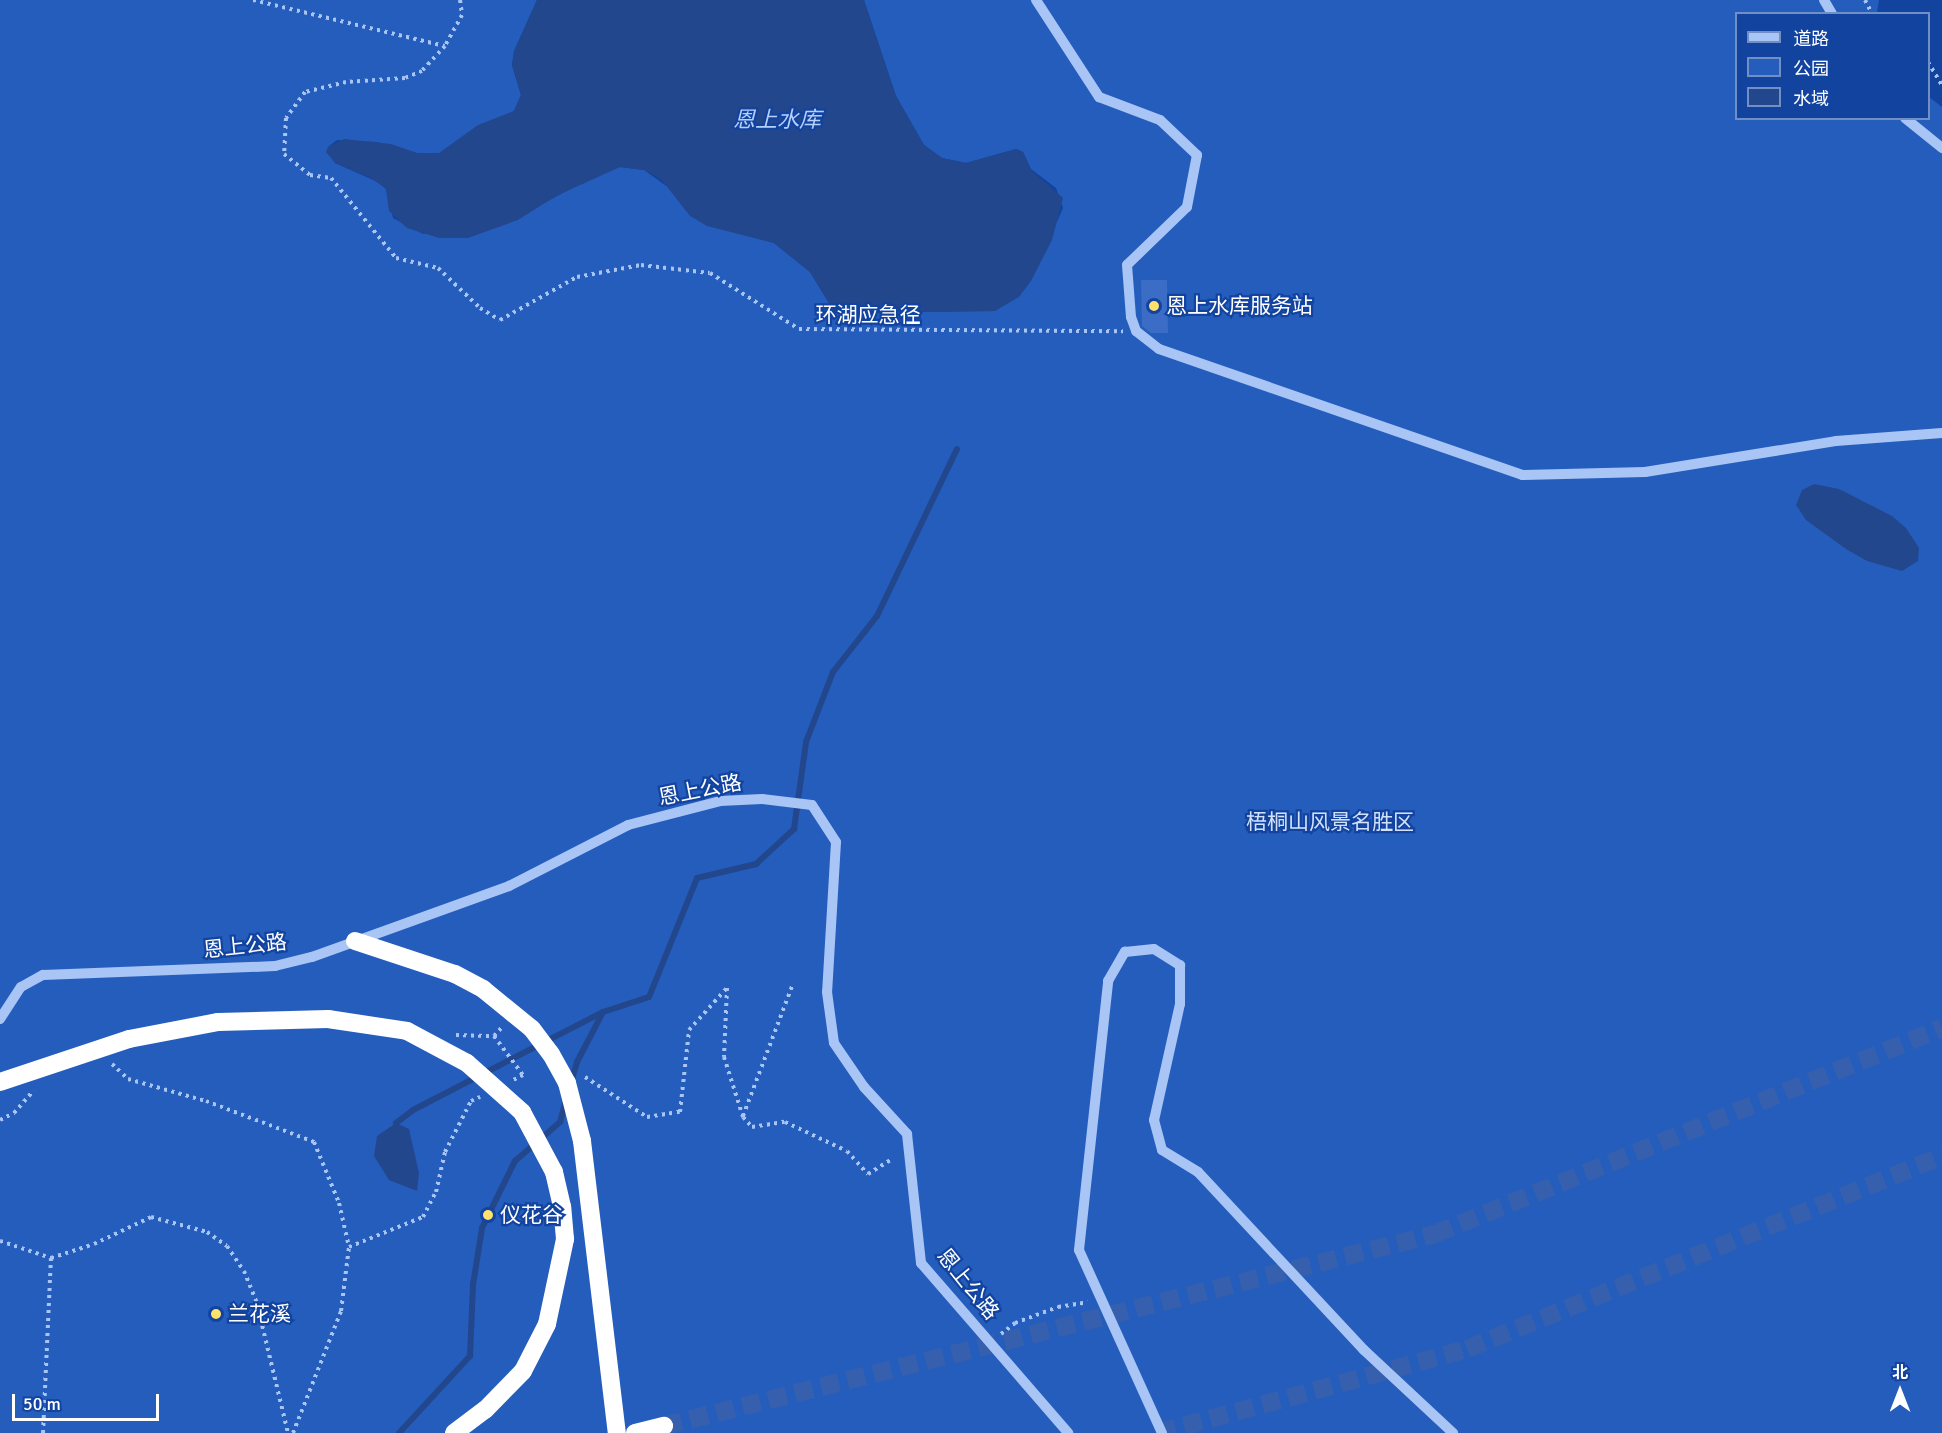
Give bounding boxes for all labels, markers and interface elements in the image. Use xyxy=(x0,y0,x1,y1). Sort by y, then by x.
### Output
legend xyxy=(1735,12,1930,120)
text: 道路 xyxy=(1793,28,1829,50)
text: 公园 xyxy=(1793,58,1829,80)
text: 水域 xyxy=(1793,88,1829,110)
water label: 恩上水库 xyxy=(733,107,821,133)
place label: 恩上水库服务站 xyxy=(1166,293,1313,319)
marker: 恩上水库服务站 xyxy=(1147,299,1161,313)
street label: 环湖应急径 xyxy=(816,302,920,328)
street label: 恩上公路 xyxy=(656,770,744,810)
park label: 梧桐山风景名胜区 xyxy=(1246,809,1414,835)
street label: 恩上公路 xyxy=(202,929,288,963)
place label: 仪花谷 xyxy=(500,1202,563,1228)
marker: 仪花谷 xyxy=(481,1208,495,1222)
street label: 恩上公路 xyxy=(932,1243,1004,1325)
place label: 兰花溪 xyxy=(228,1301,291,1327)
marker: 兰花溪 xyxy=(209,1307,223,1321)
north arrow xyxy=(1870,1361,1930,1421)
text: 北 xyxy=(1892,1363,1908,1383)
scale bar xyxy=(15,1382,162,1420)
text: 50 m xyxy=(23,1393,61,1415)

